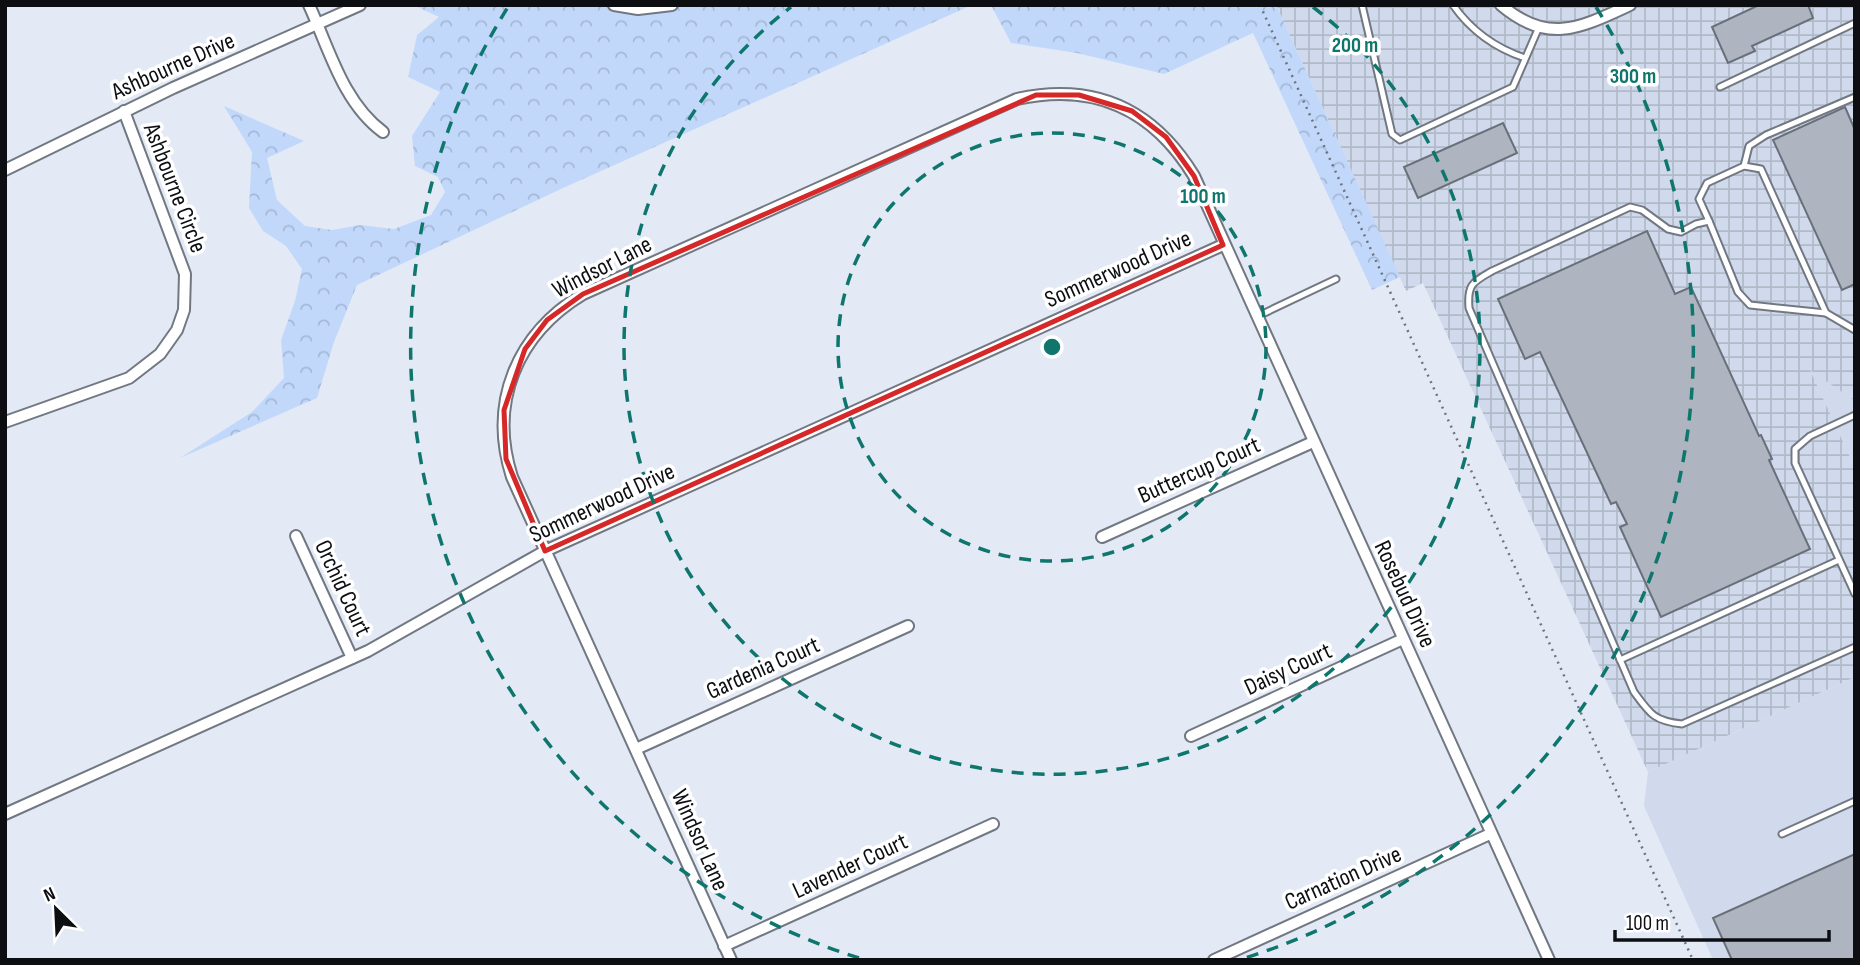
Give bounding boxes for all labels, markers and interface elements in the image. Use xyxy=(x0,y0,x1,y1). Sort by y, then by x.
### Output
street label: Ashbourne Drive xyxy=(106,26,239,106)
text: 200 m xyxy=(1332,33,1378,58)
text: 300 m xyxy=(1610,64,1656,89)
street label: Ashbourne Circle xyxy=(137,118,213,257)
text: 100 m xyxy=(1180,184,1226,209)
street label: Sommerwood Drive xyxy=(1040,224,1196,314)
street label: Windsor Lane xyxy=(547,230,657,304)
centre of rings xyxy=(1040,335,1064,359)
street label: Buttercup Court xyxy=(1133,430,1265,510)
street label: Sommerwood Drive xyxy=(525,457,679,549)
street label: Orchid Court xyxy=(308,535,378,641)
street label: Rosebud Drive xyxy=(1368,536,1442,652)
street label: Gardenia Court xyxy=(702,630,824,706)
street label: Daisy Court xyxy=(1240,636,1336,702)
street label: Windsor Lane xyxy=(665,785,735,895)
street label: Lavender Court xyxy=(788,827,912,905)
street label: Carnation Drive xyxy=(1280,839,1406,917)
north arrow xyxy=(21,874,91,944)
text: N xyxy=(40,882,59,907)
scale bar xyxy=(1615,898,1828,942)
text: 100 m xyxy=(1626,911,1669,936)

